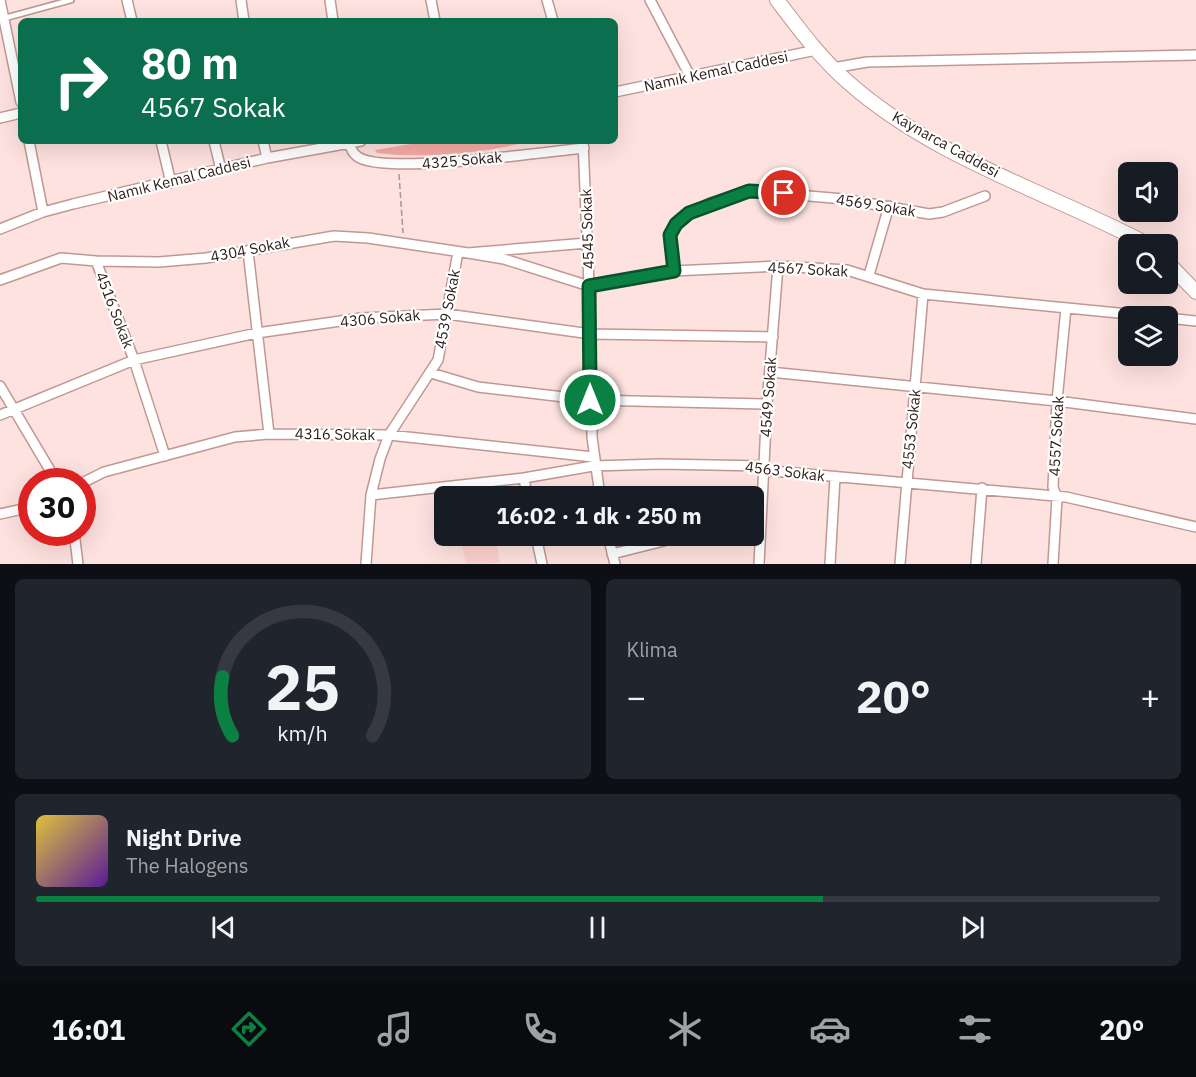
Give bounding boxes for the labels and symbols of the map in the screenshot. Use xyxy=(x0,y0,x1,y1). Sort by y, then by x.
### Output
street label: Namık Kemal Caddesi xyxy=(642,46,790,96)
street label: Kaynarca Caddesi xyxy=(889,107,1003,181)
street label: 4325 Sokak xyxy=(421,147,503,173)
street label: Namık Kemal Caddesi xyxy=(105,152,253,206)
pin xyxy=(758,167,809,218)
street label: 4545 Sokak xyxy=(576,188,598,270)
street label: 4569 Sokak xyxy=(835,189,917,221)
street label: 4304 Sokak xyxy=(209,232,291,266)
street label: 4567 Sokak xyxy=(767,257,849,281)
street label: 4539 Sokak xyxy=(430,268,464,350)
street label: 4516 Sokak xyxy=(92,269,138,351)
street label: 4306 Sokak xyxy=(339,305,421,331)
street label: 4549 Sokak xyxy=(756,356,780,438)
position arrow xyxy=(558,368,622,432)
street label: 4553 Sokak xyxy=(897,388,925,470)
street label: 4557 Sokak xyxy=(1044,395,1068,477)
street label: 4316 Sokak xyxy=(295,424,375,444)
street label: 4563 Sokak xyxy=(744,457,826,485)
speed limit sign: 30 xyxy=(18,468,96,546)

